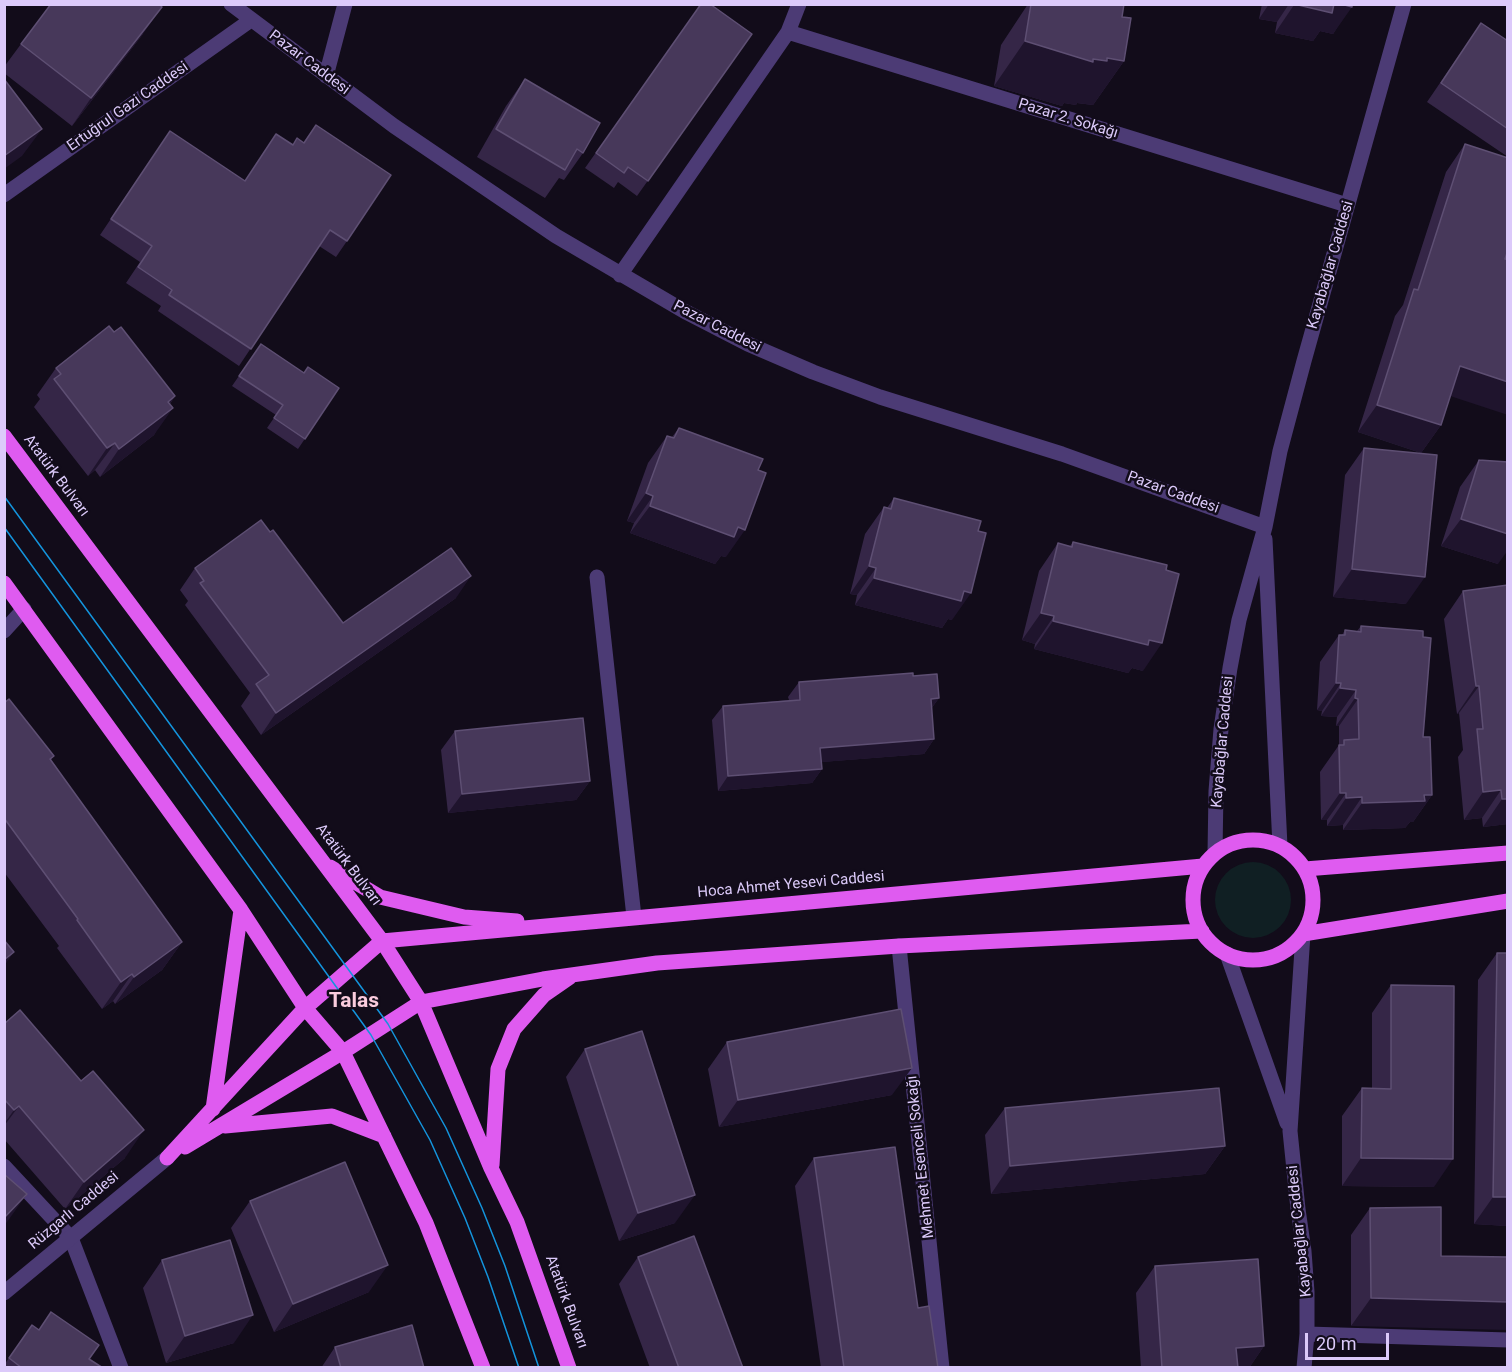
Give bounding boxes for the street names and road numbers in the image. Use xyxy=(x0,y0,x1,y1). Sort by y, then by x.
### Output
street label: Pazar Caddesi xyxy=(265,27,353,99)
street label: Ertuğrul Gazi Caddesi xyxy=(64,58,192,156)
street label: Pazar 2. Sokağı xyxy=(1016,95,1120,143)
street label: Kayabağlar Caddesi xyxy=(1304,199,1358,331)
street label: Pazar Caddesi xyxy=(670,297,764,357)
street label: Atatürk Bulvarı xyxy=(19,432,93,520)
street label: Pazar Caddesi xyxy=(1125,468,1221,518)
street label: Kayabağlar Caddesi xyxy=(1208,675,1238,809)
street label: Atatürk Bulvarı xyxy=(311,821,385,909)
street label: Hoca Ahmet Yesevi Caddesi xyxy=(697,868,885,902)
street label: Mehmet Esenceli Sokağı xyxy=(903,1075,939,1239)
street label: Kayabağlar Caddesi xyxy=(1284,1164,1316,1298)
street label: Rüzgarlı Caddesi xyxy=(25,1168,123,1254)
street label: Atatürk Bulvarı xyxy=(541,1253,591,1351)

